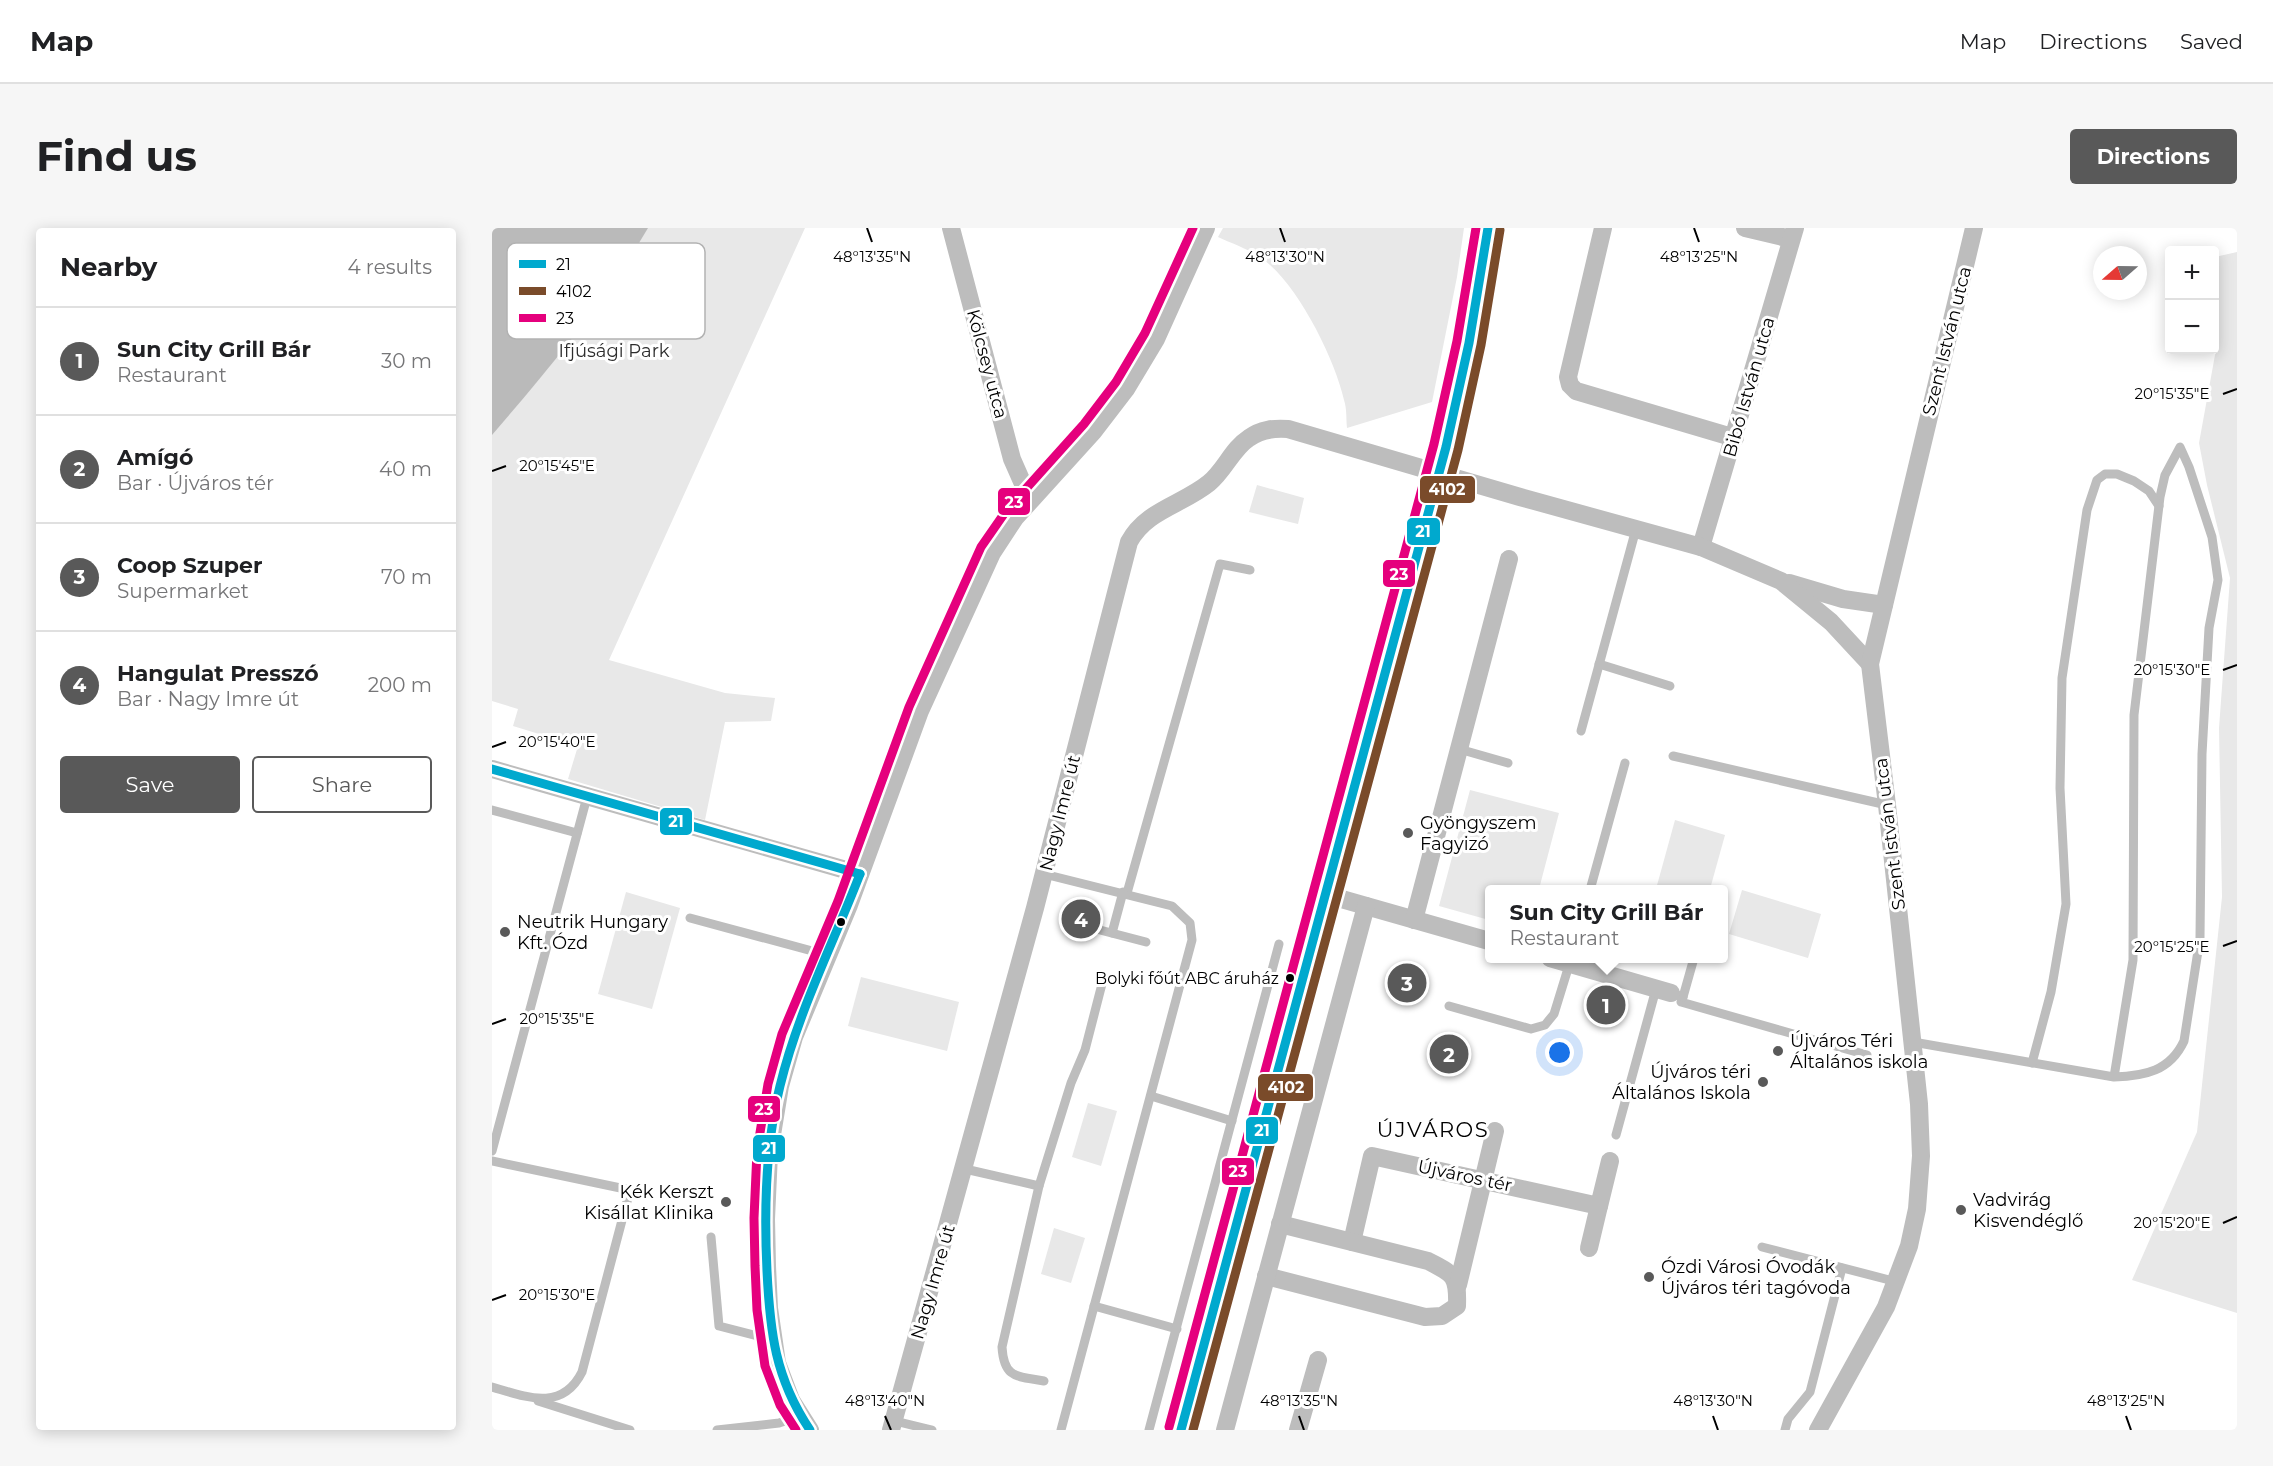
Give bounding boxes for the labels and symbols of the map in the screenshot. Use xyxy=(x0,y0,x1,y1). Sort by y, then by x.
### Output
legend xyxy=(507,243,705,339)
north arrow xyxy=(2093,246,2147,300)
text: 48°13'35"N xyxy=(833,247,911,266)
text: 48°13'30"N xyxy=(1245,247,1325,266)
text: 48°13'25"N xyxy=(1660,247,1738,266)
text: 21 xyxy=(556,255,571,274)
street label: Szent István utca xyxy=(1918,264,1976,418)
text: 4102 xyxy=(556,282,592,301)
street label: Kölcsey utca xyxy=(962,307,1012,421)
text: 23 xyxy=(556,309,574,328)
street label: Bibó István utca xyxy=(1718,314,1780,460)
park label: Ifjúsági Park xyxy=(559,340,670,362)
text: 20°15'35"E xyxy=(2134,384,2210,403)
text: 20°15'45"E xyxy=(519,456,595,475)
line badge: 4102 xyxy=(1419,475,1476,504)
text: 4102 xyxy=(1428,480,1466,499)
line badge: 23 xyxy=(997,487,1031,516)
text: 23 xyxy=(1005,493,1023,512)
line badge: 21 xyxy=(1406,517,1441,546)
text: 21 xyxy=(1415,522,1431,541)
line badge: 23 xyxy=(1382,559,1416,588)
text: 23 xyxy=(1390,565,1408,584)
text: 20°15'30"E xyxy=(2134,660,2210,679)
text: 20°15'40"E xyxy=(518,732,596,751)
street label: Nagy Imre út xyxy=(1035,753,1085,873)
street label: Szent István utca xyxy=(1870,757,1910,911)
line badge: 21 xyxy=(659,807,693,836)
text: 21 xyxy=(668,812,684,831)
place label: Gyöngyszem Fagyizó xyxy=(1420,812,1537,855)
marker: Gyöngyszem Fagyizó xyxy=(1401,826,1415,840)
pin: 4 xyxy=(1062,896,1100,942)
place label: Neutrik Hungary Kft. Ózd xyxy=(517,911,668,954)
unlabelled marker xyxy=(835,916,847,928)
marker: Neutrik Hungary Kft. Ózd xyxy=(498,925,512,939)
text: 20°15'25"E xyxy=(2134,937,2210,956)
pin: 3 xyxy=(1388,960,1426,1005)
place label: Bolyki főút ABC áruház xyxy=(1095,969,1279,988)
marker: Bolyki főút ABC áruház xyxy=(1284,972,1296,984)
pin: 1 xyxy=(1586,982,1626,1028)
text: 20°15'35"E xyxy=(519,1009,595,1028)
place label: Újváros Téri Általános iskola xyxy=(1790,1030,1928,1073)
pin: 2 xyxy=(1430,1032,1468,1076)
your location xyxy=(1545,1038,1574,1067)
marker: Újváros Téri Általános iskola xyxy=(1771,1044,1785,1058)
place label: Újváros téri Általános Iskola xyxy=(1612,1061,1751,1104)
line badge: 4102 xyxy=(1257,1073,1314,1102)
marker: Újváros téri Általános Iskola xyxy=(1756,1075,1770,1089)
text: 4102 xyxy=(1267,1078,1305,1097)
line badge: 23 xyxy=(747,1095,781,1123)
text: 23 xyxy=(755,1100,773,1119)
line badge: 21 xyxy=(1245,1116,1279,1145)
district label: ÚJVÁROS xyxy=(1377,1117,1489,1142)
text: 21 xyxy=(1254,1121,1270,1140)
line badge: 21 xyxy=(752,1134,786,1163)
text: 21 xyxy=(761,1139,777,1158)
street label: Újváros tér xyxy=(1416,1155,1514,1197)
line badge: 23 xyxy=(1221,1157,1255,1186)
text: 23 xyxy=(1229,1162,1247,1181)
place label: Kék Kerszt Kisállat Klinika xyxy=(584,1181,714,1224)
place label: Vadvirág Kisvendéglő xyxy=(1973,1189,2083,1232)
marker: Kék Kerszt Kisállat Klinika xyxy=(719,1195,733,1209)
marker: Vadvirág Kisvendéglő xyxy=(1954,1203,1968,1217)
text: 20°15'20"E xyxy=(2134,1213,2210,1232)
street label: Nagy Imre út xyxy=(906,1222,960,1342)
place label: Ózdi Városi Óvodák Újváros téri tagóvoda xyxy=(1661,1256,1851,1299)
marker: Ózdi Városi Óvodák Újváros téri tagóvoda xyxy=(1642,1270,1656,1284)
text: 20°15'30"E xyxy=(519,1285,595,1304)
text: 48°13'40"N xyxy=(845,1391,925,1410)
text: 48°13'35"N xyxy=(1260,1391,1338,1410)
text: 48°13'30"N xyxy=(1673,1391,1753,1410)
text: 48°13'25"N xyxy=(2087,1391,2165,1410)

